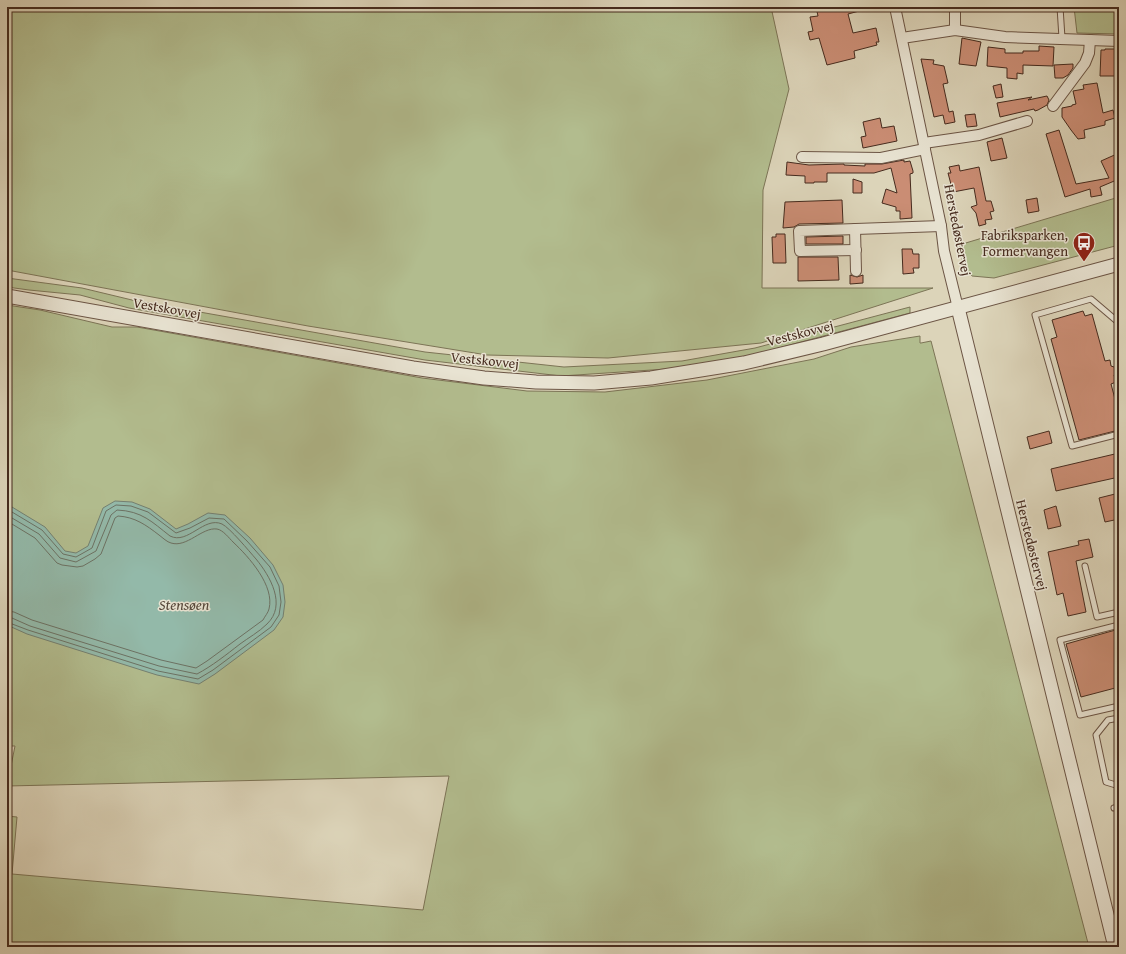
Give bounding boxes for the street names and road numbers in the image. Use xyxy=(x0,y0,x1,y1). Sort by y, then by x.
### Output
street label: Herstedøstervej xyxy=(939,182,977,278)
street label: Vestskovvej xyxy=(131,292,203,324)
street label: Vestskovvej xyxy=(764,315,836,351)
street label: Vestskovvej xyxy=(450,346,520,374)
street label: Herstedøstervej xyxy=(1011,497,1053,593)

